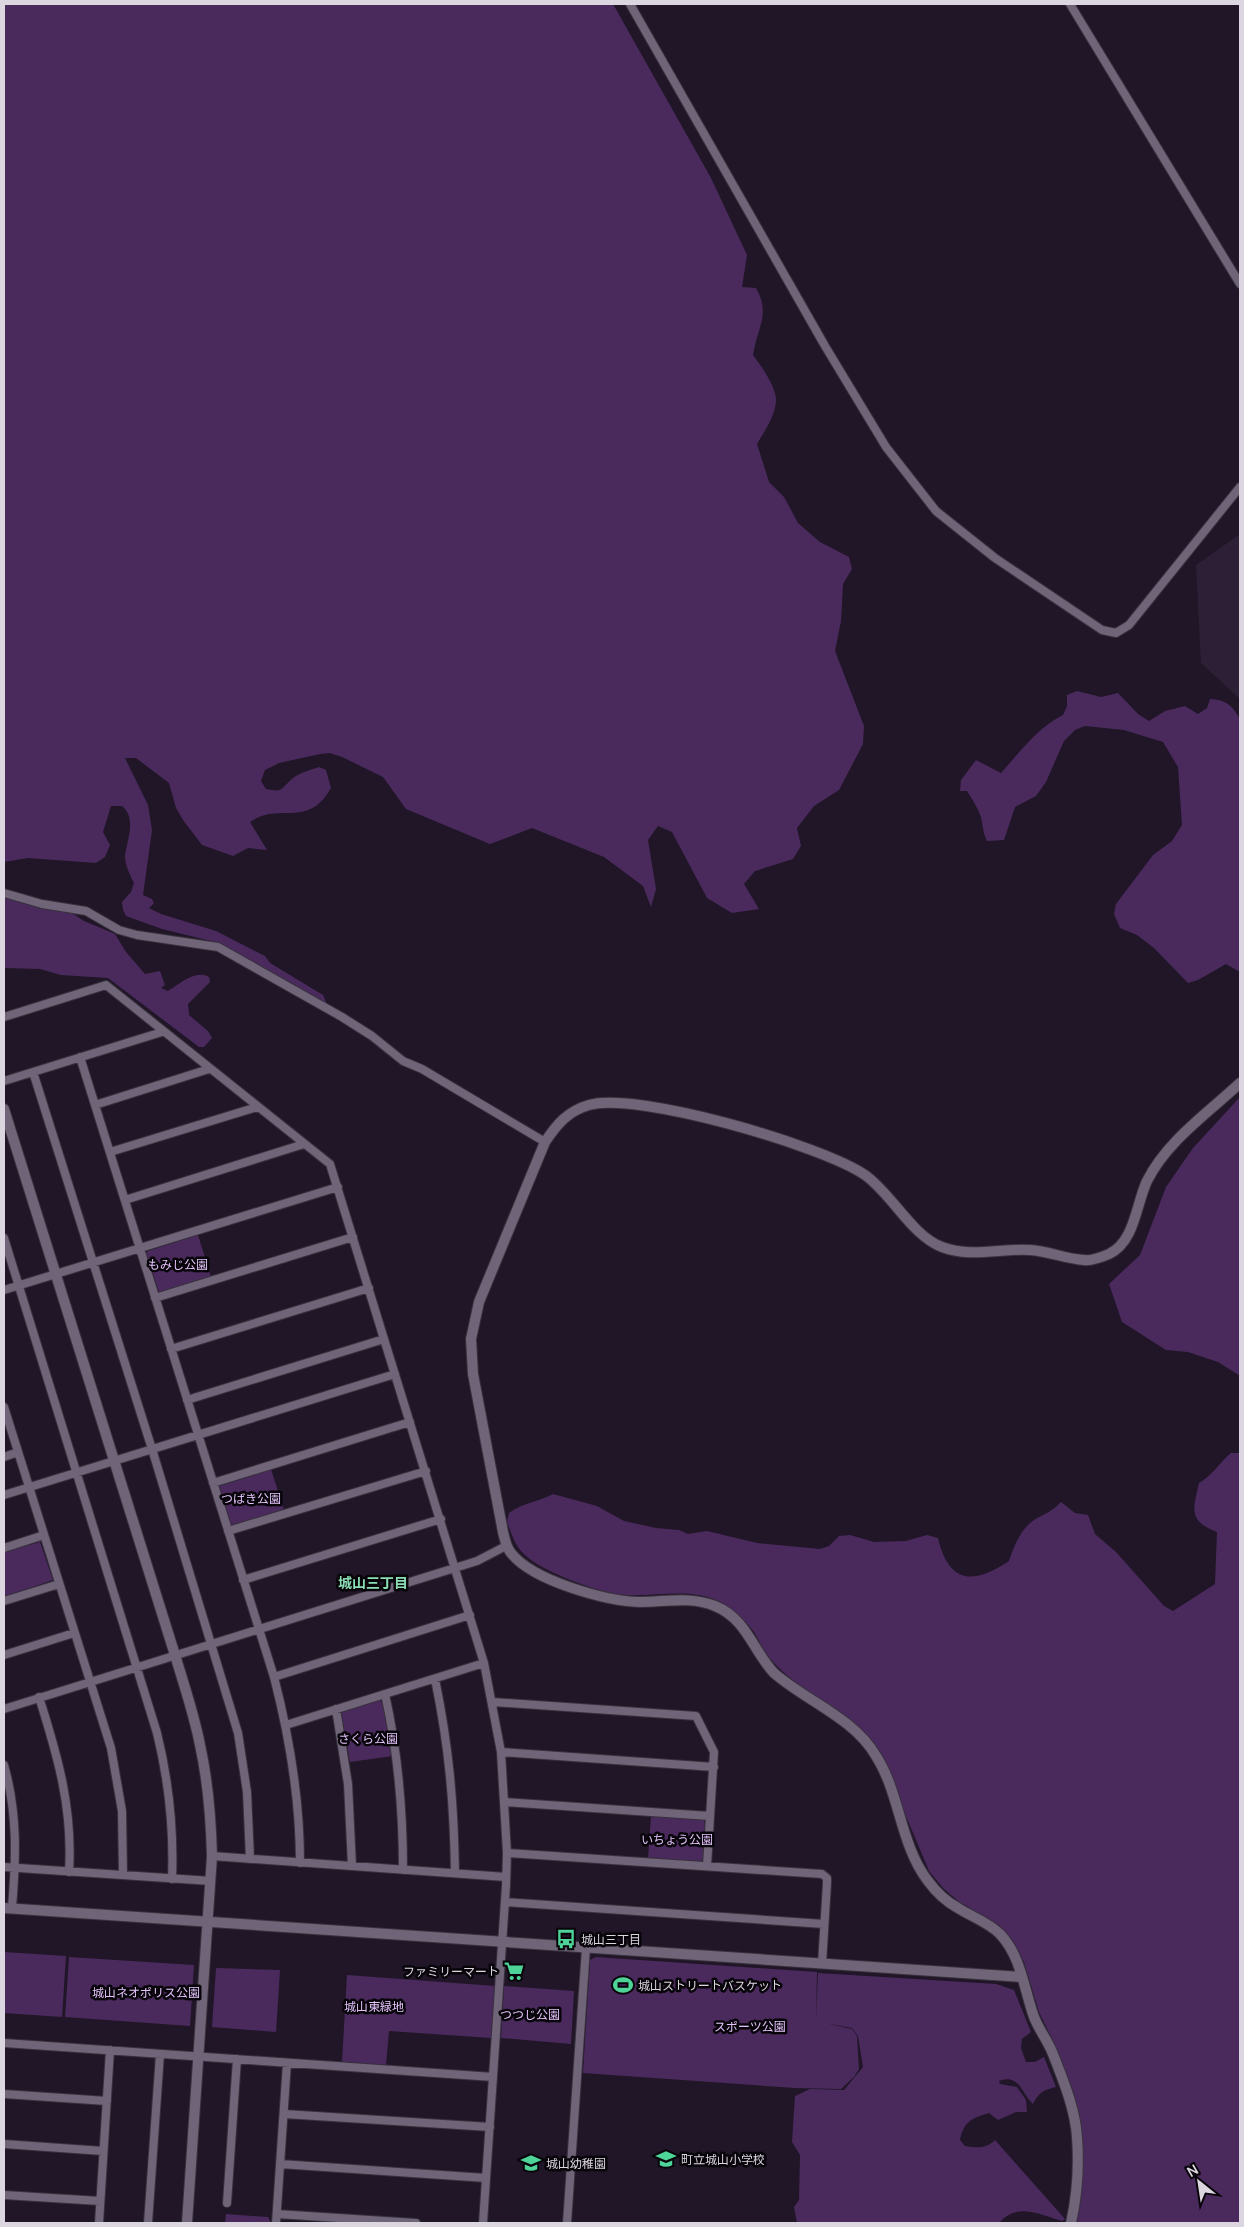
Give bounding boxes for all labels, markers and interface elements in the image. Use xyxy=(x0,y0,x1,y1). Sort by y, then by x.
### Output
park label: もみじ公園 xyxy=(148,1256,208,1273)
park label: つばき公園 xyxy=(221,1490,281,1507)
district label: 城山三丁目 xyxy=(338,1573,408,1592)
park label: さくら公園 xyxy=(338,1730,398,1747)
park label: いちょう公園 xyxy=(641,1831,713,1848)
bus stop icon: 城山三丁目 xyxy=(555,1928,577,1950)
place label: 城山三丁目 xyxy=(581,1931,641,1948)
supermarket icon: ファミリーマート xyxy=(503,1960,525,1982)
place label: ファミリーマート xyxy=(403,1963,499,1980)
sports icon: 城山ストリートバスケット xyxy=(612,1974,634,1996)
place label: 城山ストリートバスケット xyxy=(638,1977,782,1994)
park label: 城山ネオポリス公園 xyxy=(92,1984,200,2001)
park label: 城山東緑地 xyxy=(344,1998,404,2015)
park label: つつじ公園 xyxy=(500,2006,560,2023)
park label: スポーツ公園 xyxy=(714,2018,786,2035)
school or university icon: 町立城山小学校 xyxy=(655,2148,677,2170)
place label: 町立城山小学校 xyxy=(681,2151,765,2168)
school or university icon: 城山幼稚園 xyxy=(520,2152,542,2174)
place label: 城山幼稚園 xyxy=(546,2155,606,2172)
north arrow xyxy=(1174,2157,1224,2207)
text: N xyxy=(1183,2160,1201,2181)

